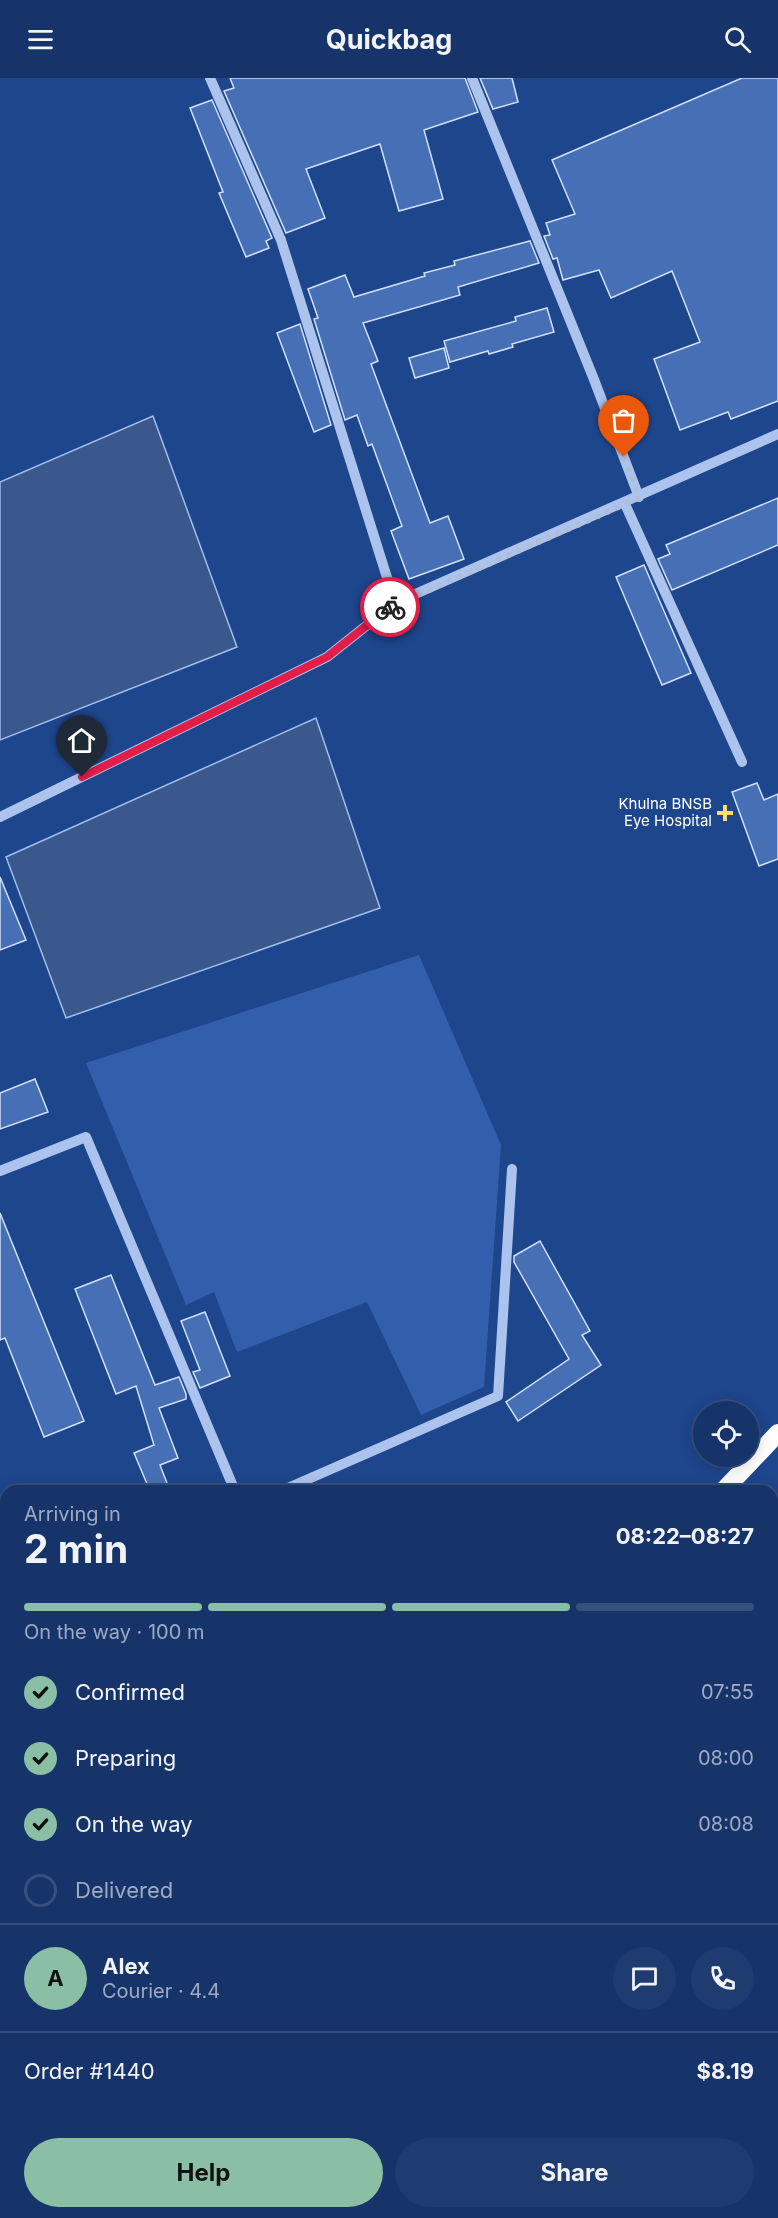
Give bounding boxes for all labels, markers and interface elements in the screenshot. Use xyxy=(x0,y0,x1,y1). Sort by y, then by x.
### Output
icon: menu xyxy=(24,23,57,56)
text: Quickbag xyxy=(326,23,452,56)
icon: search xyxy=(721,23,754,56)
pin xyxy=(598,395,649,457)
icon: bag xyxy=(607,404,640,437)
courier xyxy=(360,577,420,637)
icon: bike xyxy=(374,591,407,624)
pin xyxy=(56,715,107,777)
icon: home xyxy=(65,724,98,757)
place label: Khulna BNSB Eye Hospital xyxy=(618,794,712,830)
marker: Khulna BNSB Eye Hospital xyxy=(716,804,734,822)
map controls xyxy=(693,1401,759,1467)
button: locate xyxy=(693,1401,759,1467)
text: Arriving in xyxy=(24,1502,121,1526)
text: 08:22–08:27 xyxy=(616,1523,754,1549)
text: 2 min xyxy=(24,1525,128,1572)
text: On the way · 100 m xyxy=(24,1620,204,1644)
icon: check xyxy=(24,1676,57,1709)
text: Confirmed xyxy=(75,1679,185,1705)
text: 07:55 xyxy=(701,1680,754,1704)
icon: check xyxy=(24,1742,57,1775)
text: Preparing xyxy=(75,1745,176,1771)
text: 08:00 xyxy=(698,1746,754,1770)
icon: check xyxy=(24,1808,57,1841)
text: On the way xyxy=(75,1811,193,1837)
text: 08:08 xyxy=(698,1812,754,1836)
text: Delivered xyxy=(75,1877,173,1903)
button: chat xyxy=(613,1947,676,2010)
button: phone xyxy=(691,1947,754,2010)
text: Alex xyxy=(102,1953,150,1979)
text: A xyxy=(47,1965,64,1991)
text: Courier · 4.4 xyxy=(102,1979,220,2003)
text: Order #1440 xyxy=(24,2058,155,2084)
text: $8.19 xyxy=(697,2058,754,2084)
button: Help xyxy=(24,2138,383,2207)
button: Share xyxy=(395,2138,754,2207)

